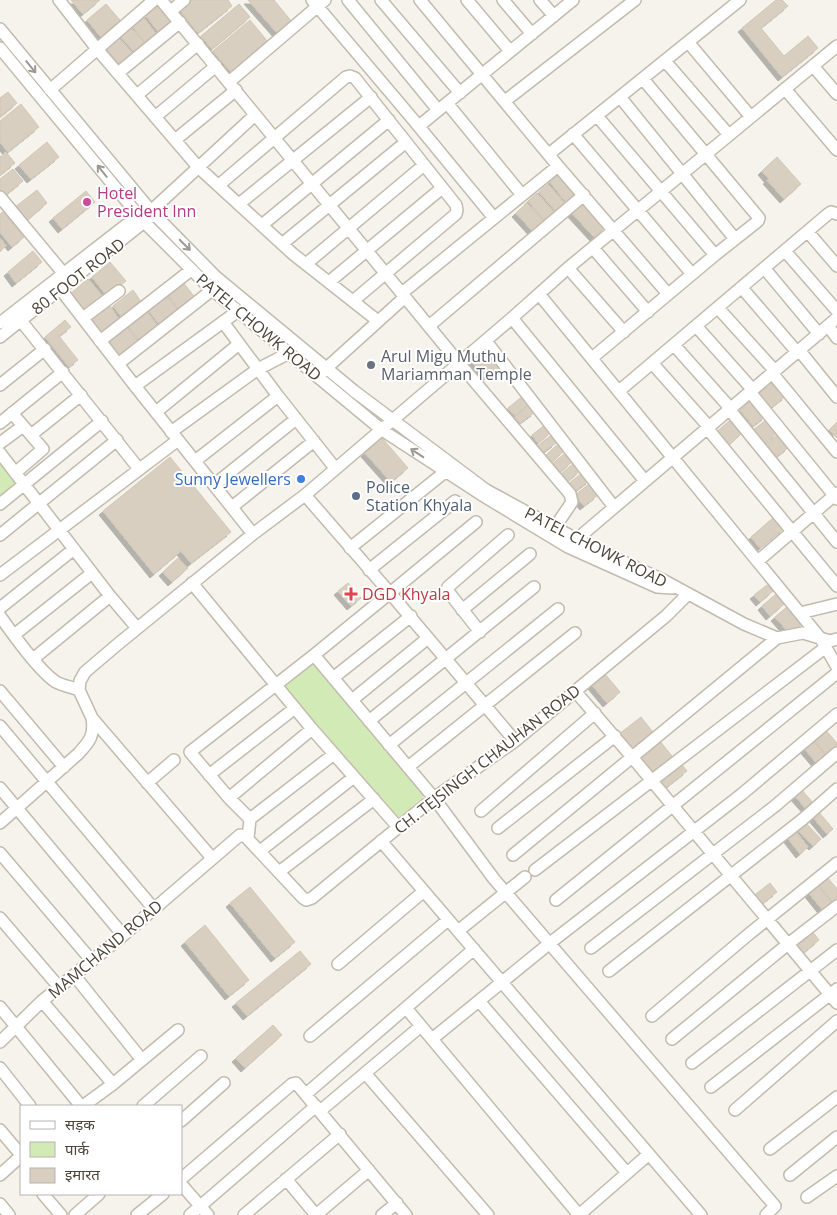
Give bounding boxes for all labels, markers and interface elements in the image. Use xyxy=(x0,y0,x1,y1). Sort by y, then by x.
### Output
one-way arrow xyxy=(25,60,36,73)
one-way arrow xyxy=(96,165,107,178)
place label: Hotel President Inn xyxy=(97,182,196,222)
marker: Hotel President Inn xyxy=(81,196,93,208)
street label: 80 FOOT ROAD xyxy=(27,233,129,319)
one-way arrow xyxy=(179,239,192,251)
street label: PATEL CHOWK ROAD xyxy=(192,268,326,386)
place label: Arul Migu Muthu Mariamman Temple xyxy=(381,345,532,385)
marker: Arul Migu Muthu Mariamman Temple xyxy=(365,359,377,371)
one-way arrow xyxy=(410,448,424,458)
place label: Sunny Jewellers xyxy=(175,468,291,490)
marker: Sunny Jewellers xyxy=(295,473,307,485)
place label: Police Station Khyala xyxy=(366,476,472,516)
marker: Police Station Khyala xyxy=(350,490,362,502)
street label: PATEL CHOWK ROAD xyxy=(521,502,671,592)
place label: DGD Khyala xyxy=(362,583,450,605)
marker: DGD Khyala xyxy=(344,587,358,601)
street label: CH. TEJSINGH CHAUHAN ROAD xyxy=(389,679,585,839)
street label: MAMCHAND ROAD xyxy=(43,895,167,1003)
legend xyxy=(20,1105,182,1195)
text: सड़क xyxy=(65,1114,95,1134)
text: पार्क xyxy=(65,1139,89,1159)
text: इमारत xyxy=(65,1164,100,1184)

